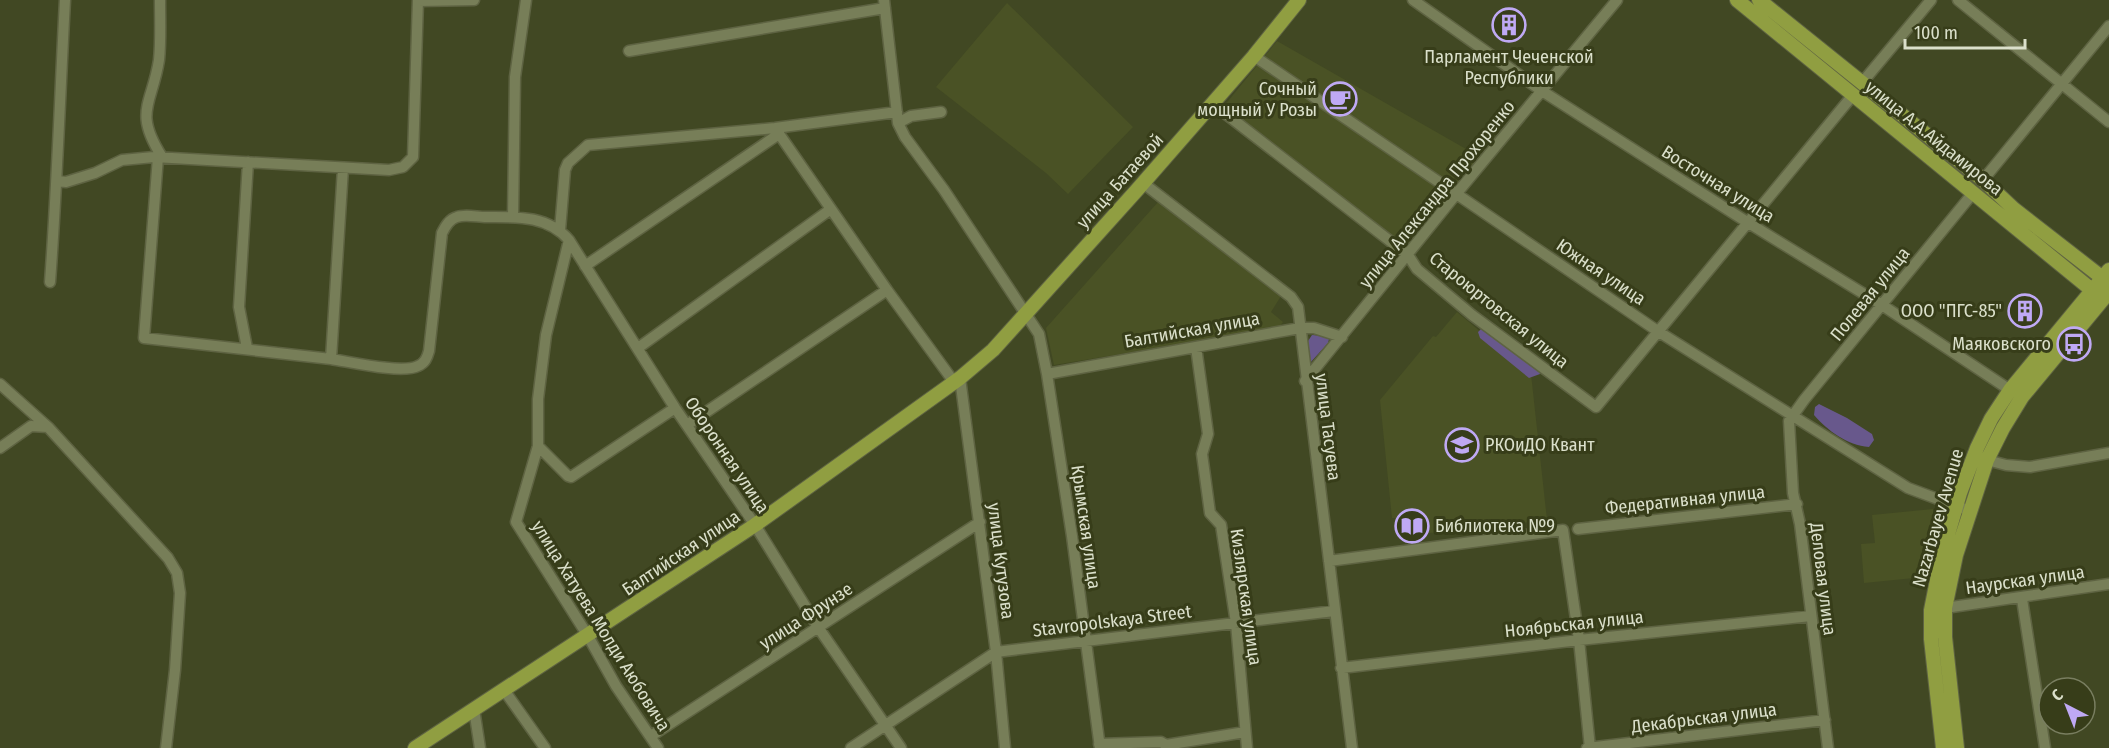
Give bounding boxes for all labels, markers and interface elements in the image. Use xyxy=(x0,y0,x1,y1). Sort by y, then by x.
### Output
building icon: Парламент Чеченской Республики xyxy=(1491,7,1527,43)
scale bar xyxy=(1905,12,2025,50)
text: 100 m xyxy=(1914,22,1958,44)
place label: Парламент Чеченской Республики xyxy=(1424,46,1594,89)
street label: улица А.А.Айдамирова xyxy=(1861,76,2007,200)
place label: Сочный мощный У Розы xyxy=(1197,78,1317,121)
cafe icon: Сочный мощный У Розы xyxy=(1322,81,1358,117)
street label: улица Александра Прохоренко xyxy=(1354,96,1520,292)
street label: улица Батаевой xyxy=(1072,129,1168,233)
street label: Восточная улица xyxy=(1658,141,1779,228)
street label: Южная улица xyxy=(1552,234,1650,310)
street label: Полевая улица xyxy=(1826,243,1915,345)
street label: Староюртовская улица xyxy=(1425,247,1573,373)
building icon: ООО "ПГС-85" xyxy=(2007,293,2043,329)
place label: ООО "ПГС-85" xyxy=(1901,300,2002,322)
street label: Балтийская улица xyxy=(1123,307,1262,353)
bus stop icon: Маяковского xyxy=(2056,326,2092,362)
place label: Маяковского xyxy=(1952,333,2051,355)
street label: улица Тасуева xyxy=(1311,372,1346,482)
street label: Оборонная улица xyxy=(680,393,774,517)
school or university icon: РКОиДО Квант xyxy=(1444,427,1480,463)
place label: РКОиДО Квант xyxy=(1485,434,1595,456)
street label: Nazarbayev Avenue xyxy=(1908,446,1968,590)
street label: Крымская улица xyxy=(1066,464,1106,591)
street label: Федеративная улица xyxy=(1604,481,1766,519)
street label: улица Кутузова xyxy=(983,502,1019,621)
street label: Балтийская улица xyxy=(618,505,744,600)
library icon: Библиотека №9 xyxy=(1394,508,1430,544)
place label: Библиотека №9 xyxy=(1435,515,1555,537)
street label: улица Хатуева Молди Аюбовича xyxy=(527,517,675,736)
street label: Деловая улица xyxy=(1805,520,1841,637)
street label: Кизлярская улица xyxy=(1226,527,1267,667)
street label: Наурская улица xyxy=(1964,561,2086,599)
street label: улица Фрунзе xyxy=(755,578,857,654)
street label: Stavropolskaya Street xyxy=(1031,600,1193,642)
street label: Ноябрьская улица xyxy=(1504,606,1645,642)
north arrow xyxy=(2037,676,2097,736)
text: С xyxy=(2048,685,2067,705)
street label: Декабрьская улица xyxy=(1629,698,1778,738)

